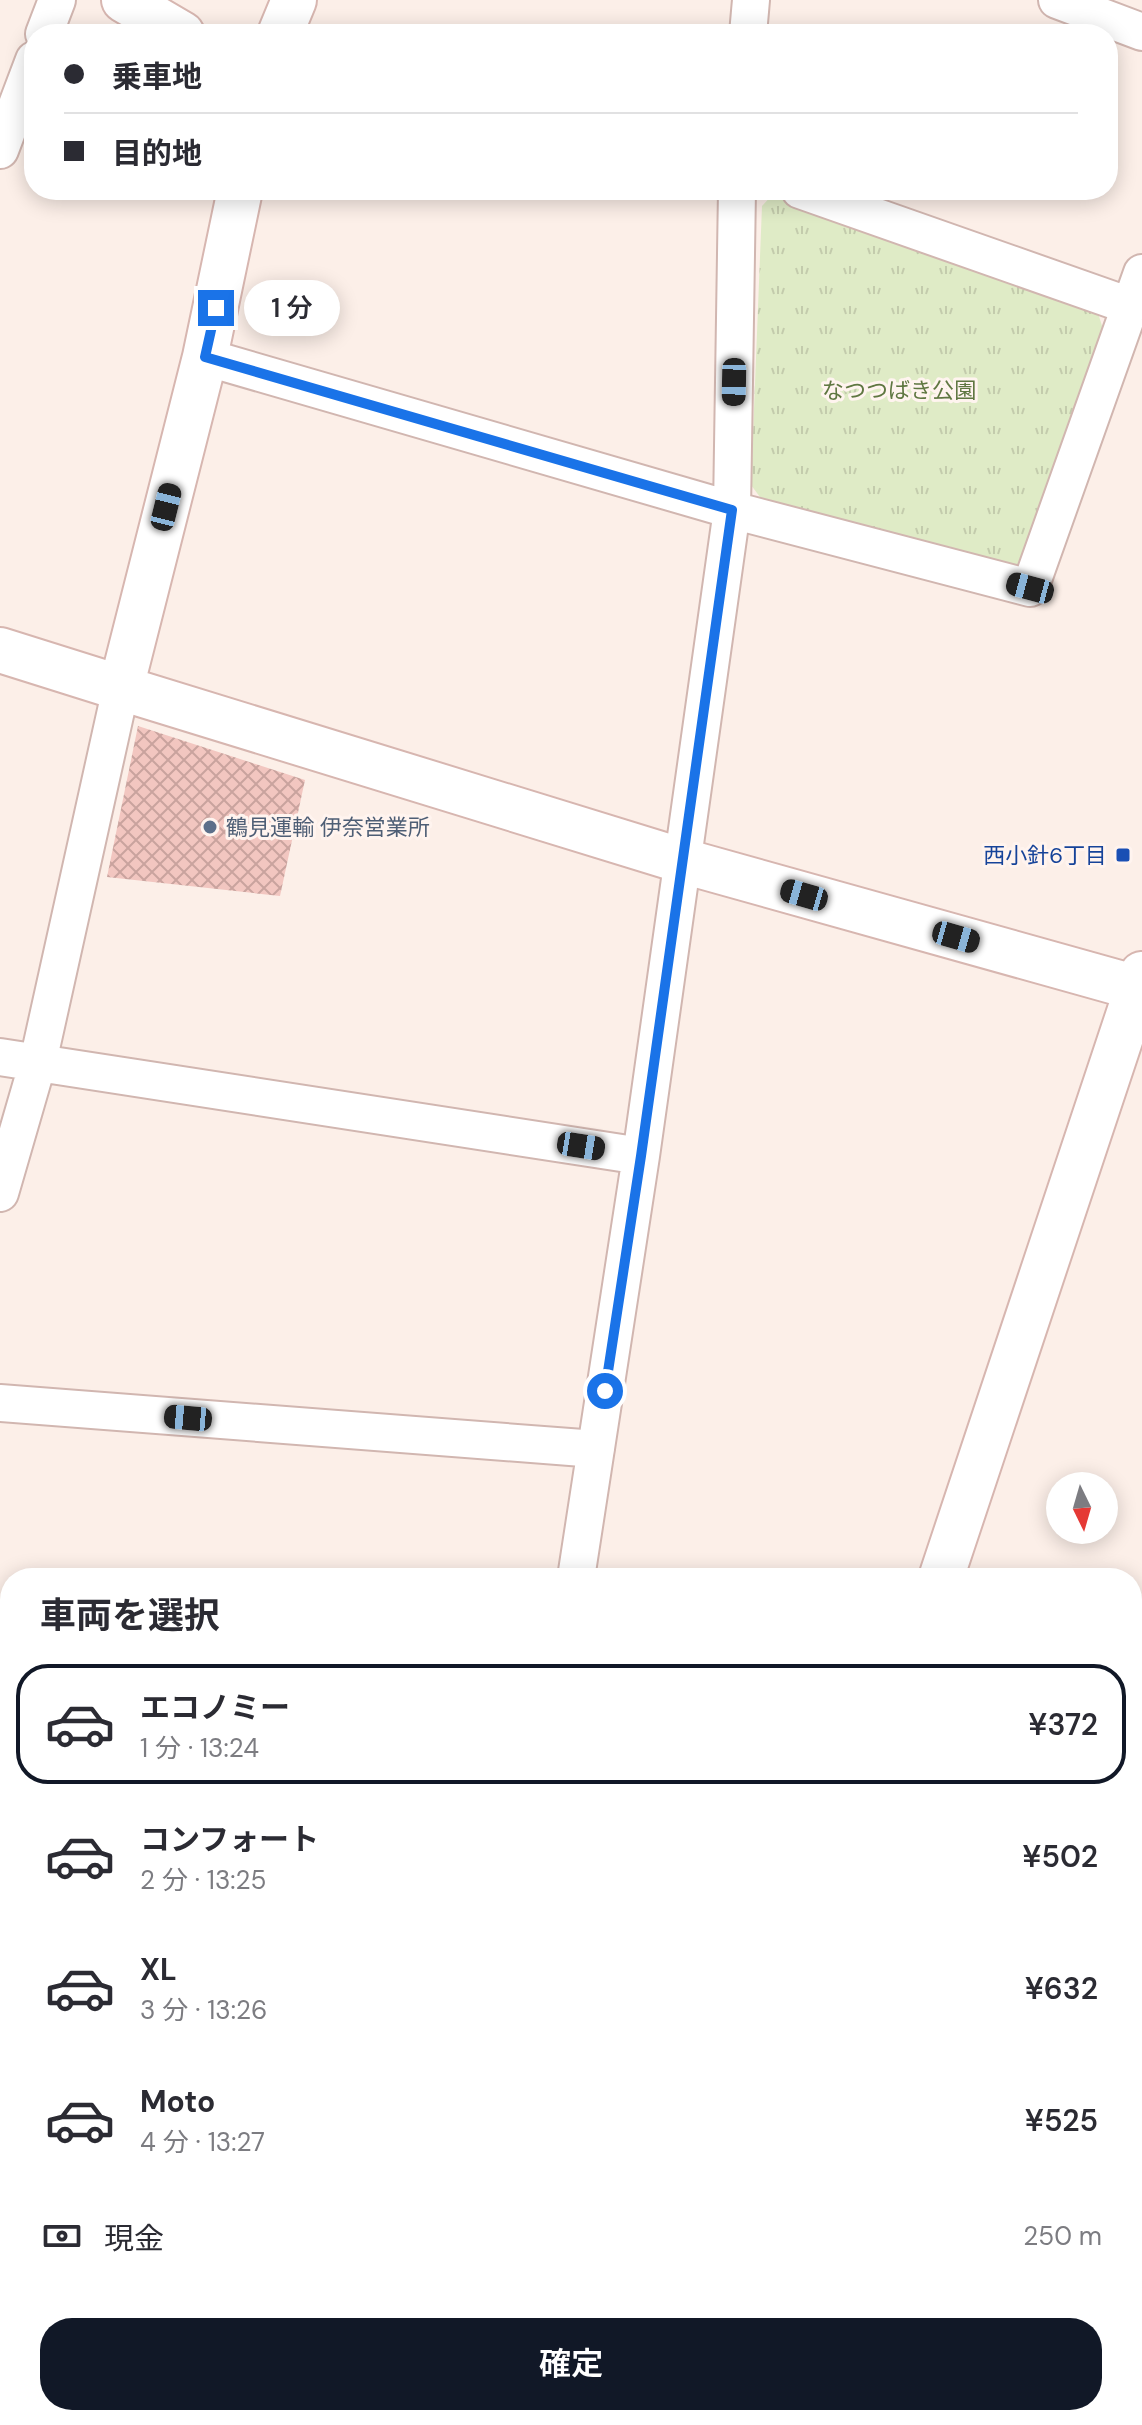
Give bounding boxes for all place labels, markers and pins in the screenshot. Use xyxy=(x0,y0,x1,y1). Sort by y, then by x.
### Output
place label: 鶴見運輸 伊奈営業所 xyxy=(226,813,430,842)
marker: 鶴見運輸 伊奈営業所 xyxy=(201,818,219,836)
place label: 西小針6丁目 xyxy=(983,841,1107,870)
marker: 西小針6丁目 xyxy=(1114,846,1132,864)

